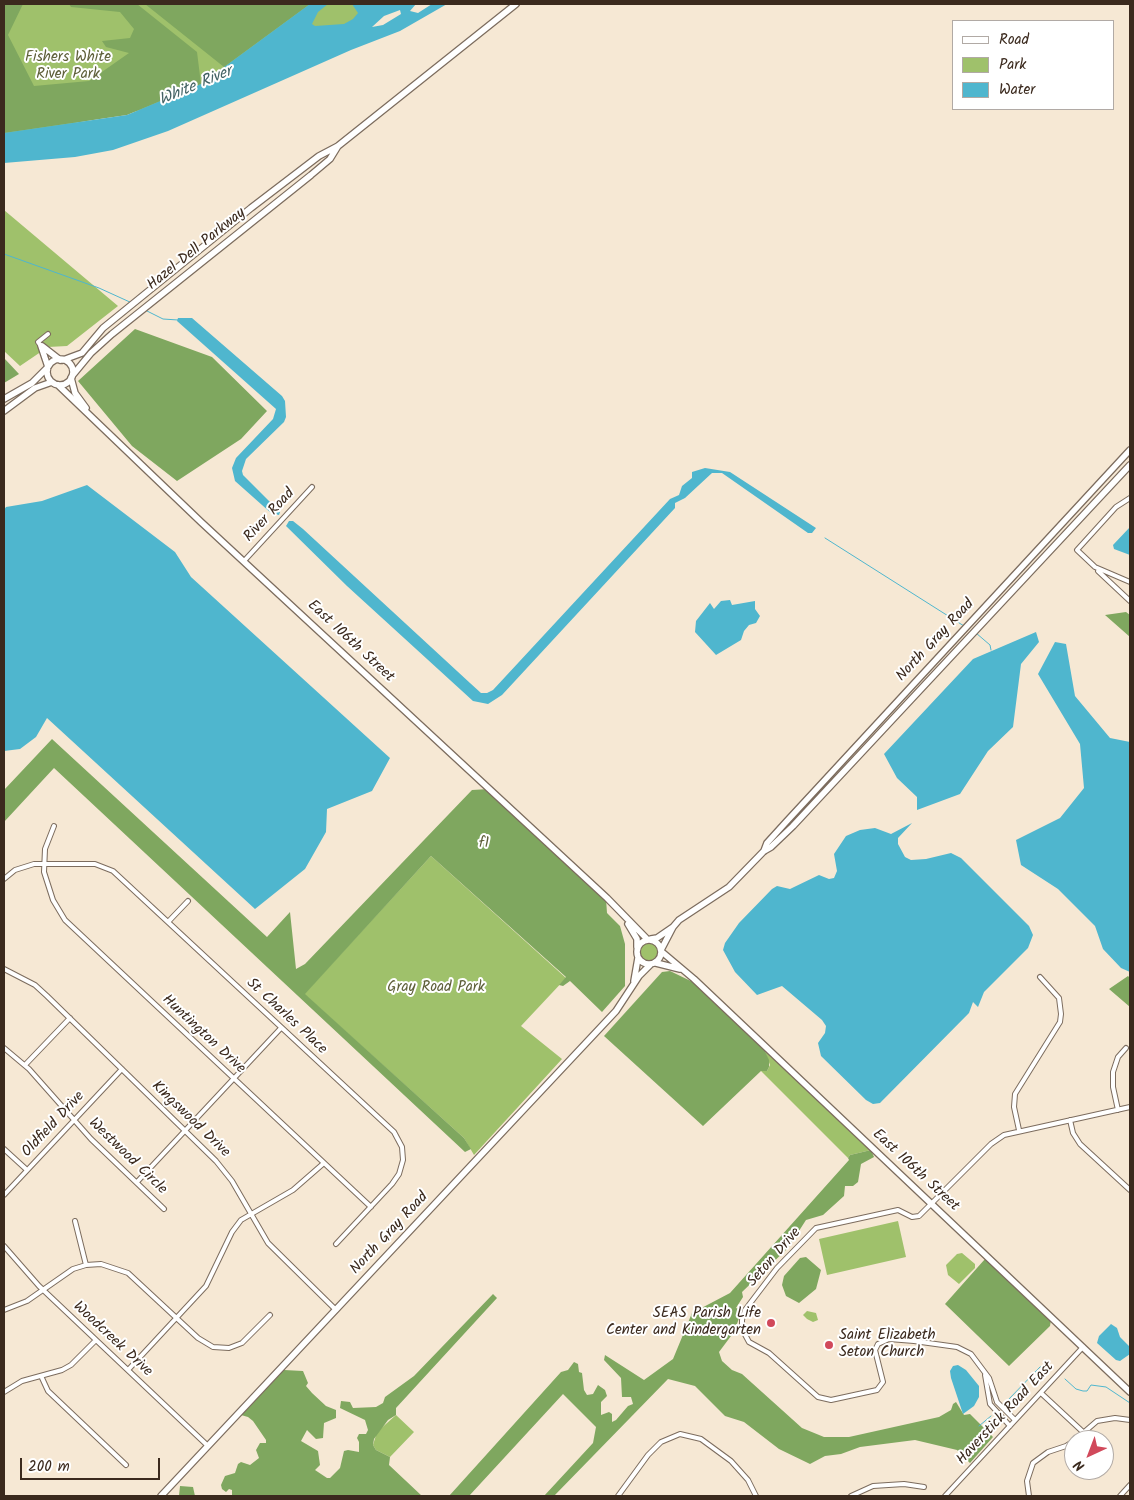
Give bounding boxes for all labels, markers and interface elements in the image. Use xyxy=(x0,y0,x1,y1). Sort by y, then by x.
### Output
legend xyxy=(952,20,1114,110)
text: Road xyxy=(999,28,1029,52)
park label: Fishers White River Park xyxy=(25,49,111,84)
text: Park xyxy=(999,53,1026,77)
water label: White River xyxy=(157,63,235,111)
text: Water xyxy=(999,78,1035,102)
street label: Hazel Dell Parkway xyxy=(144,205,250,295)
street label: River Road xyxy=(241,486,299,546)
street label: North Gray Road xyxy=(893,596,979,686)
street label: East 106th Street xyxy=(303,597,397,687)
park label: f1 xyxy=(479,835,489,853)
street label: St Charles Place xyxy=(242,975,330,1059)
park label: Gray Road Park xyxy=(387,979,485,997)
street label: Huntington Drive xyxy=(157,992,249,1078)
street label: Kingswood Drive xyxy=(147,1078,233,1162)
street label: Oldfield Drive xyxy=(19,1088,89,1162)
street label: Westwood Circle xyxy=(84,1115,170,1199)
street label: East 106th Street xyxy=(868,1126,962,1216)
street label: North Gray Road xyxy=(347,1189,433,1279)
street label: Seton Drive xyxy=(744,1225,806,1291)
street label: Woodcreek Drive xyxy=(68,1299,156,1381)
place label: SEAS Parish Life Center and Kindergarten xyxy=(606,1305,761,1340)
marker: SEAS Parish Life Center and Kindergarten xyxy=(765,1317,777,1329)
place label: Saint Elizabeth Seton Church xyxy=(839,1327,936,1362)
marker: Saint Elizabeth Seton Church xyxy=(823,1339,835,1351)
street label: Haverstick Road East xyxy=(953,1359,1059,1469)
north arrow xyxy=(1064,1430,1114,1480)
scale bar xyxy=(22,1448,162,1480)
text: N xyxy=(1069,1454,1090,1476)
text: 200 m xyxy=(28,1455,70,1479)

